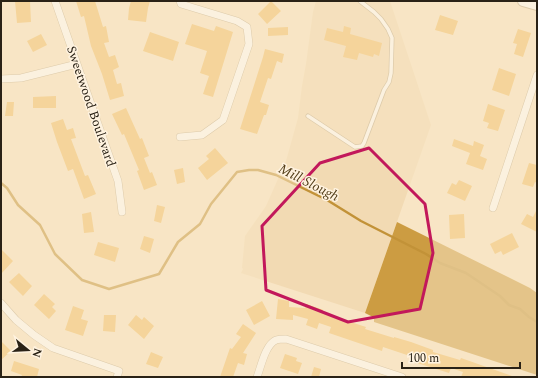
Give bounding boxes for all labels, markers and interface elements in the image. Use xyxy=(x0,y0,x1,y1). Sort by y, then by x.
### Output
street label: Sweetwood Boulevard xyxy=(61,43,121,170)
water label: Mill Slough xyxy=(275,158,343,207)
north arrow xyxy=(8,330,48,370)
scale bar xyxy=(402,344,520,370)
text: N xyxy=(28,346,47,360)
text: 100 m xyxy=(408,349,439,368)

